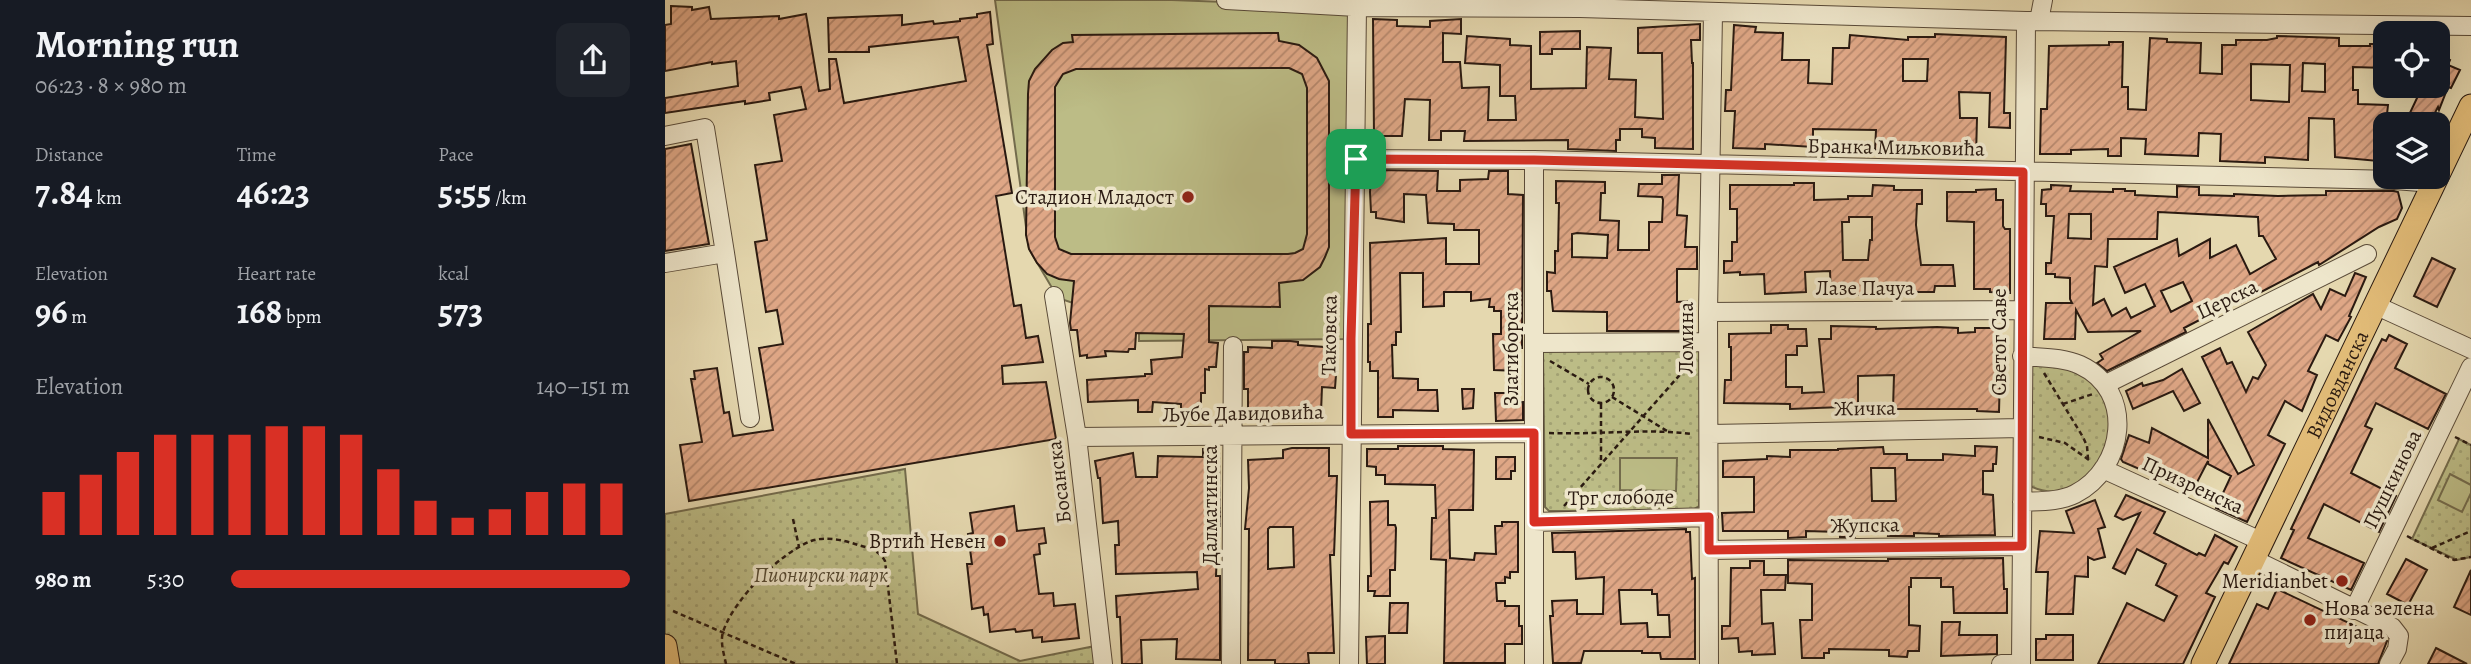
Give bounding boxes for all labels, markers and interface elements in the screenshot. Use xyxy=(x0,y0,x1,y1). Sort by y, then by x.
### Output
text: Morning run xyxy=(35,18,239,70)
map controls xyxy=(2373,21,2450,189)
button: locate xyxy=(2373,21,2450,98)
button: share xyxy=(556,23,630,97)
text: 06:23 · 8 × 980 m xyxy=(35,70,187,101)
button: layers xyxy=(2373,112,2450,189)
pin xyxy=(1326,129,1386,189)
street label: Бранка Миљковића xyxy=(1807,131,1985,163)
icon: arrive xyxy=(1337,140,1375,178)
text: Distance xyxy=(35,142,103,168)
text: Time xyxy=(237,142,276,168)
text: Pace xyxy=(438,142,474,168)
text: 7.84 xyxy=(35,168,93,216)
text: 46:23 xyxy=(237,168,310,216)
text: 5:55 xyxy=(438,168,492,216)
place label: Стадион Младост xyxy=(1015,183,1174,211)
text: km xyxy=(93,185,122,211)
text: /km xyxy=(492,185,527,211)
marker: Стадион Младост xyxy=(1180,189,1196,205)
text: Elevation xyxy=(35,261,108,287)
text: Heart rate xyxy=(237,261,316,287)
text: kcal xyxy=(438,261,469,287)
street label: Церска xyxy=(2192,272,2263,326)
street label: Лазе Пачуа xyxy=(1816,274,1915,302)
text: 96 xyxy=(35,287,68,335)
text: 168 xyxy=(237,287,282,335)
text: 573 xyxy=(438,287,483,335)
street label: Светог Саве xyxy=(1985,288,2013,396)
street label: Златиборска xyxy=(1497,291,1525,406)
street label: Таковска xyxy=(1314,294,1344,375)
street label: Ломина xyxy=(1672,302,1700,374)
text: m xyxy=(68,304,87,330)
text: bpm xyxy=(282,304,322,330)
street label: Видовданска xyxy=(2299,325,2375,443)
text: Elevation xyxy=(35,371,123,402)
text: 140–151 m xyxy=(536,371,630,402)
street label: Жичка xyxy=(1834,393,1896,423)
street label: Љубе Давидовића xyxy=(1162,398,1324,428)
street label: Пушкинова xyxy=(2356,425,2428,533)
street label: Босанска xyxy=(1040,439,1078,525)
street label: Далматинска xyxy=(1196,444,1224,565)
street label: Призренска xyxy=(2138,449,2249,521)
street label: Трг слободе xyxy=(1568,482,1674,512)
street label: Жупска xyxy=(1830,510,1900,540)
place label: Вртић Невен xyxy=(869,527,986,555)
marker: Вртић Невен xyxy=(992,533,1008,549)
park label: Пионирски парк xyxy=(754,561,888,589)
text: 980 m xyxy=(35,564,92,595)
text: 5:30 xyxy=(147,564,184,595)
place label: Meridianbet xyxy=(2222,567,2328,595)
marker: Meridianbet xyxy=(2334,573,2350,589)
place label: Нова зелена пијаца xyxy=(2324,594,2435,646)
marker: Нова зелена пијаца xyxy=(2302,612,2318,628)

